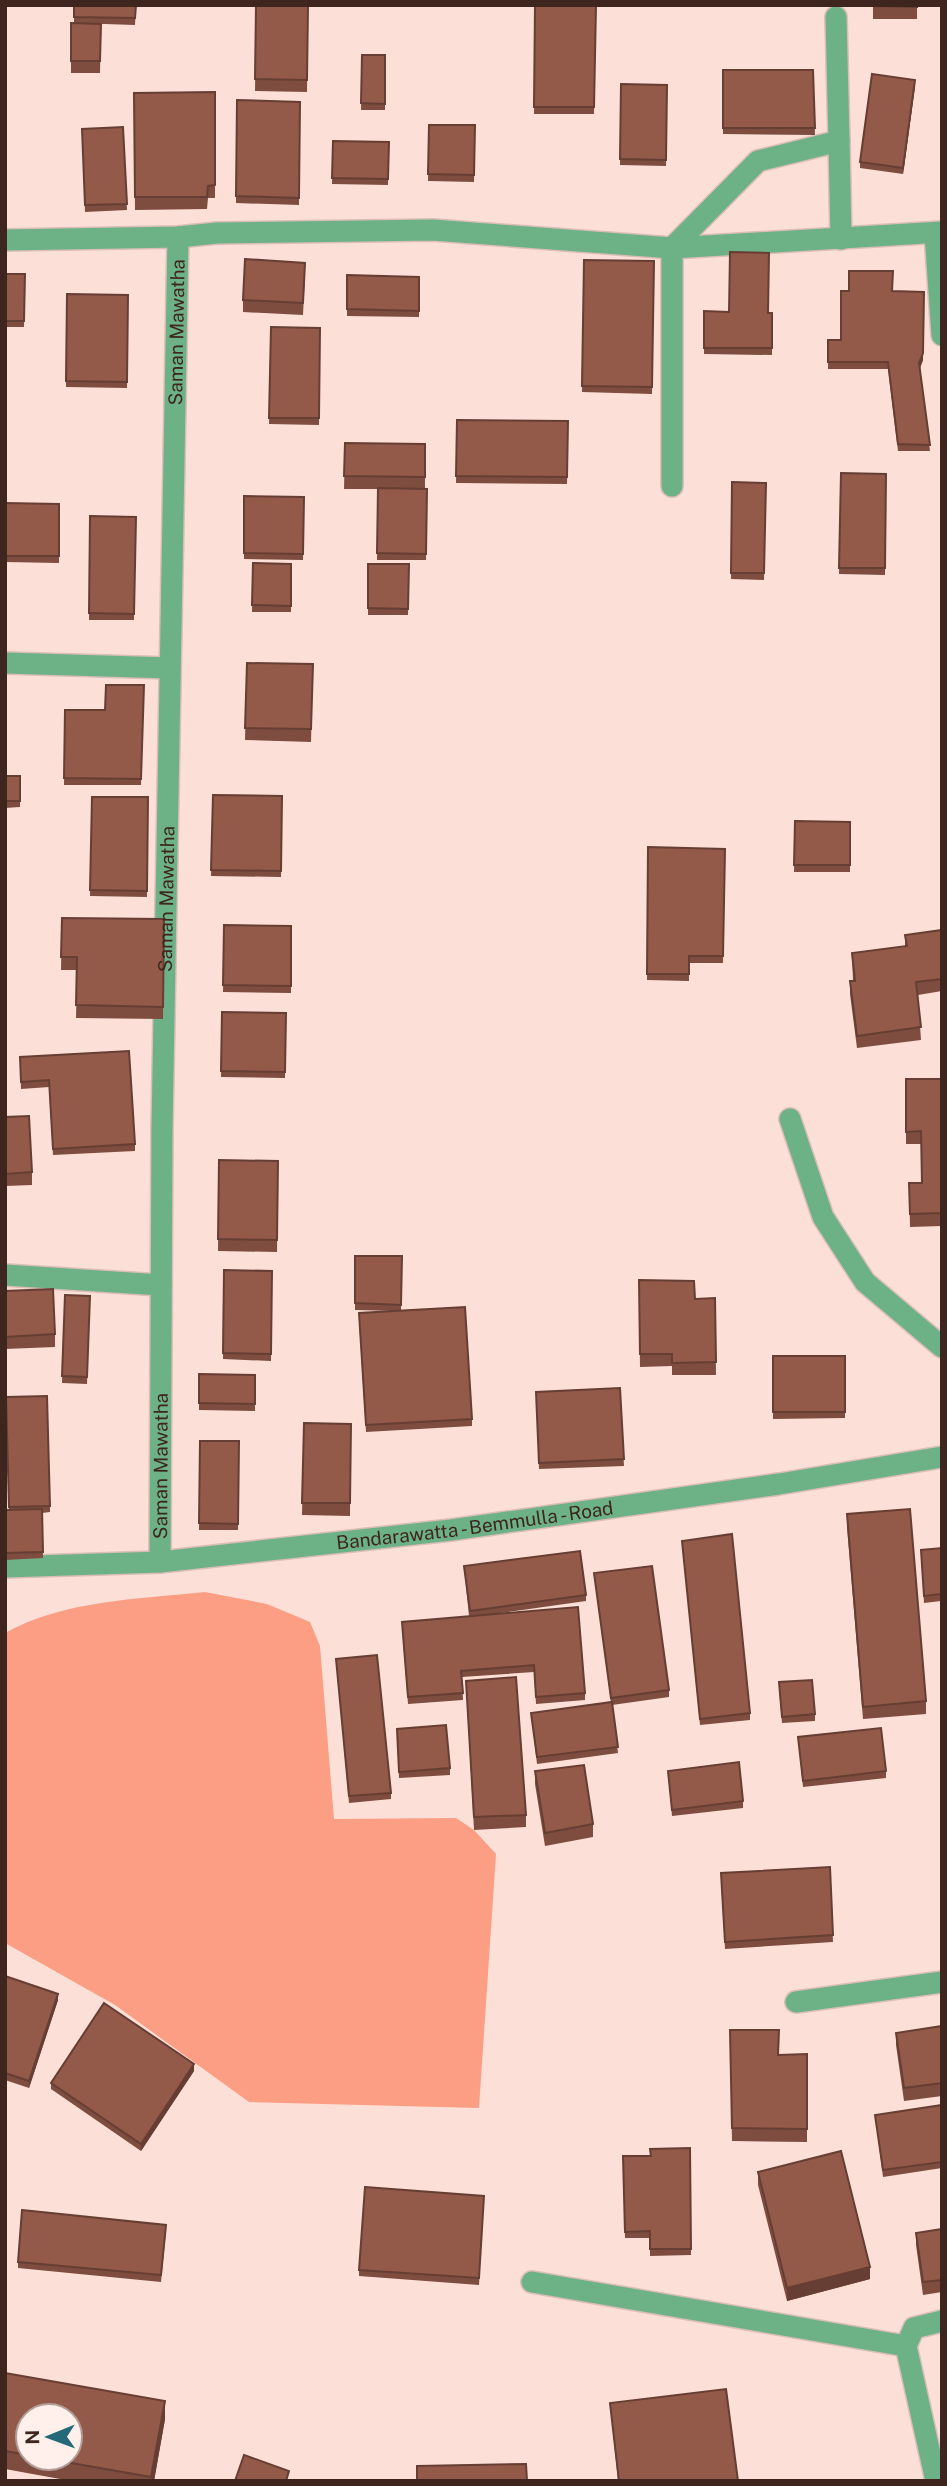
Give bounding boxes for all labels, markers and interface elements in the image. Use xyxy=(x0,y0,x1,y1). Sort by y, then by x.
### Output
street label: Saman Mawatha xyxy=(164,259,189,405)
street label: Saman Mawatha xyxy=(154,826,178,972)
street label: Saman Mawatha xyxy=(149,1393,172,1539)
street label: Bandarawatta - Bemmulla - Road xyxy=(335,1496,615,1554)
north arrow xyxy=(14,2402,84,2472)
text: N xyxy=(21,2430,43,2445)

